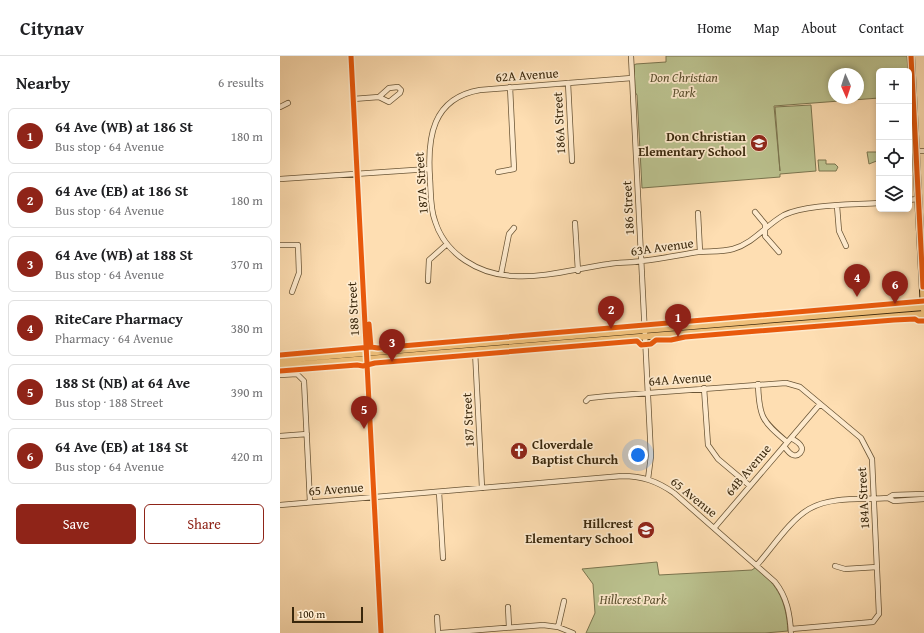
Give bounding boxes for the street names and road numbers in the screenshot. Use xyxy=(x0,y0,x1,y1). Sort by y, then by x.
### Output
street label: 62A Avenue xyxy=(495,63,559,87)
street label: 186A Street xyxy=(548,91,570,155)
street label: 187A Street xyxy=(409,151,433,215)
street label: 186 Street xyxy=(617,180,639,236)
street label: 63A Avenue xyxy=(629,233,695,261)
street label: 188 Street xyxy=(342,281,364,337)
street label: 64A Avenue xyxy=(648,367,712,391)
street label: 187 Street xyxy=(457,392,479,448)
street label: 64B Avenue xyxy=(721,440,775,500)
street label: 184A Street xyxy=(852,466,874,530)
street label: 65 Avenue xyxy=(667,472,721,522)
street label: 65 Avenue xyxy=(308,478,364,500)

